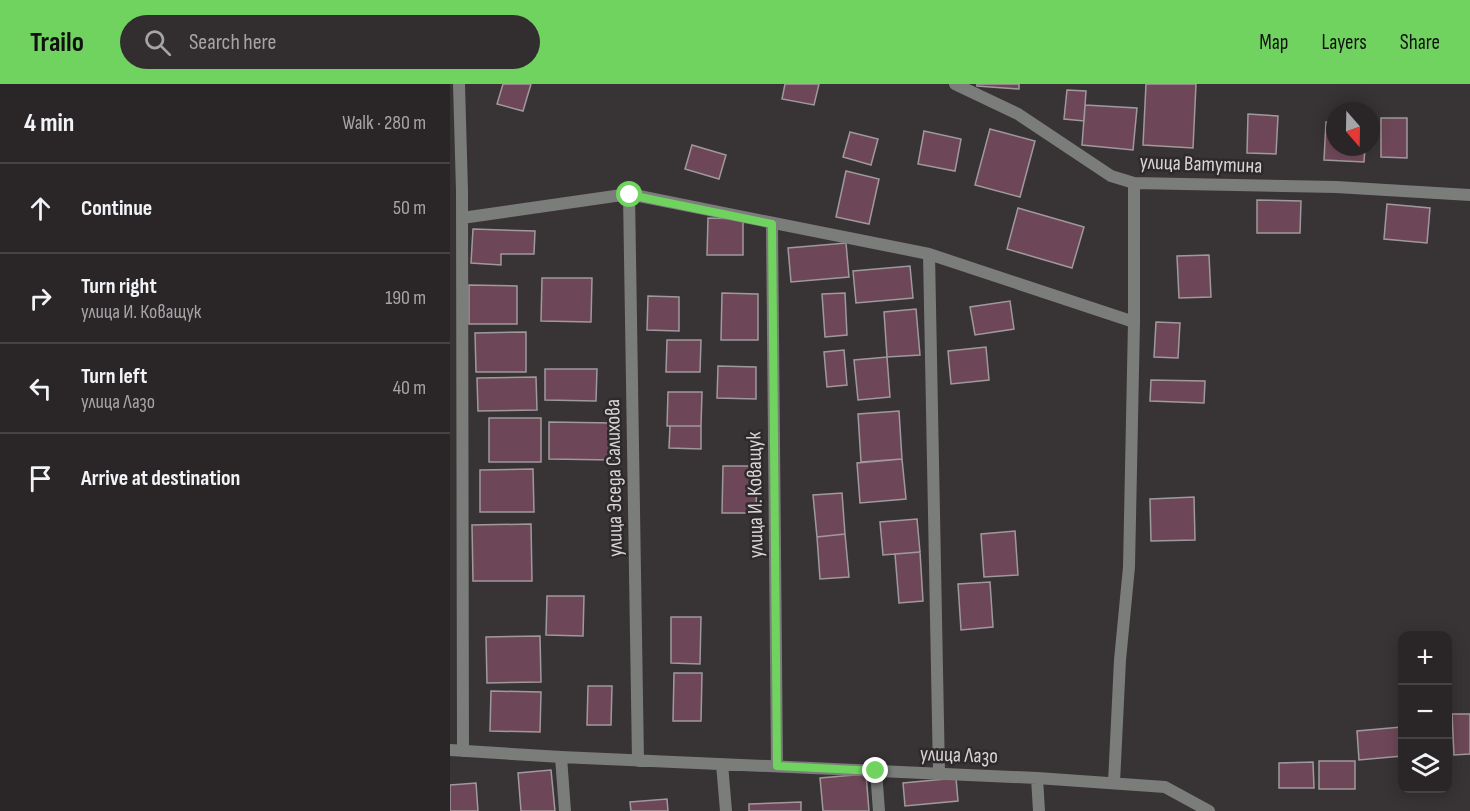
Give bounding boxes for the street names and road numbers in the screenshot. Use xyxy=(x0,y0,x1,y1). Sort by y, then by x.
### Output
street label: улица Ватутина xyxy=(1139,149,1263,179)
street label: улица Эседа Салихова xyxy=(600,399,628,557)
street label: улица И. Коващук xyxy=(741,432,769,558)
street label: улица Лазо xyxy=(920,741,998,769)

